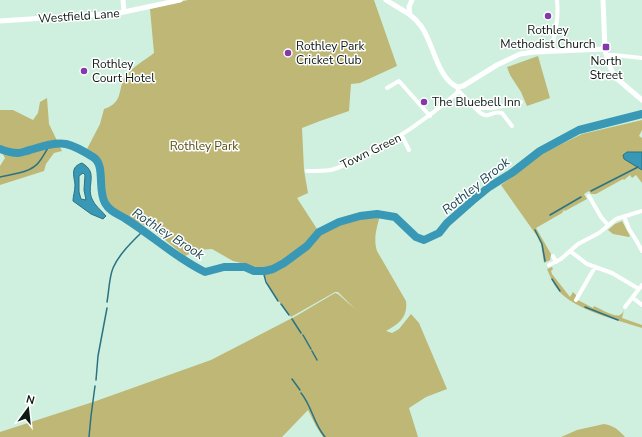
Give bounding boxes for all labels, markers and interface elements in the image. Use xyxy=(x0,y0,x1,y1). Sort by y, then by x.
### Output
street label: Westfield Lane xyxy=(38,5,120,27)
marker: Rothley Methodist Church xyxy=(543,11,553,21)
place label: Rothley Methodist Church xyxy=(500,22,596,52)
place label: Rothley Park Cricket Club xyxy=(296,38,366,68)
marker: North Street xyxy=(601,42,611,52)
marker: Rothley Park Cricket Club xyxy=(283,48,293,58)
place label: North Street xyxy=(590,53,623,83)
place label: Rothley Court Hotel xyxy=(92,56,155,86)
marker: Rothley Court Hotel xyxy=(79,66,89,76)
place label: The Bluebell Inn xyxy=(432,94,521,110)
marker: The Bluebell Inn xyxy=(419,97,429,107)
street label: Town Green xyxy=(338,129,404,173)
park label: Rothley Park xyxy=(170,138,239,154)
water label: Rothley Brook xyxy=(438,153,514,219)
water label: Rothley Brook xyxy=(128,204,208,264)
north arrow xyxy=(8,389,48,429)
text: N xyxy=(25,392,36,408)

